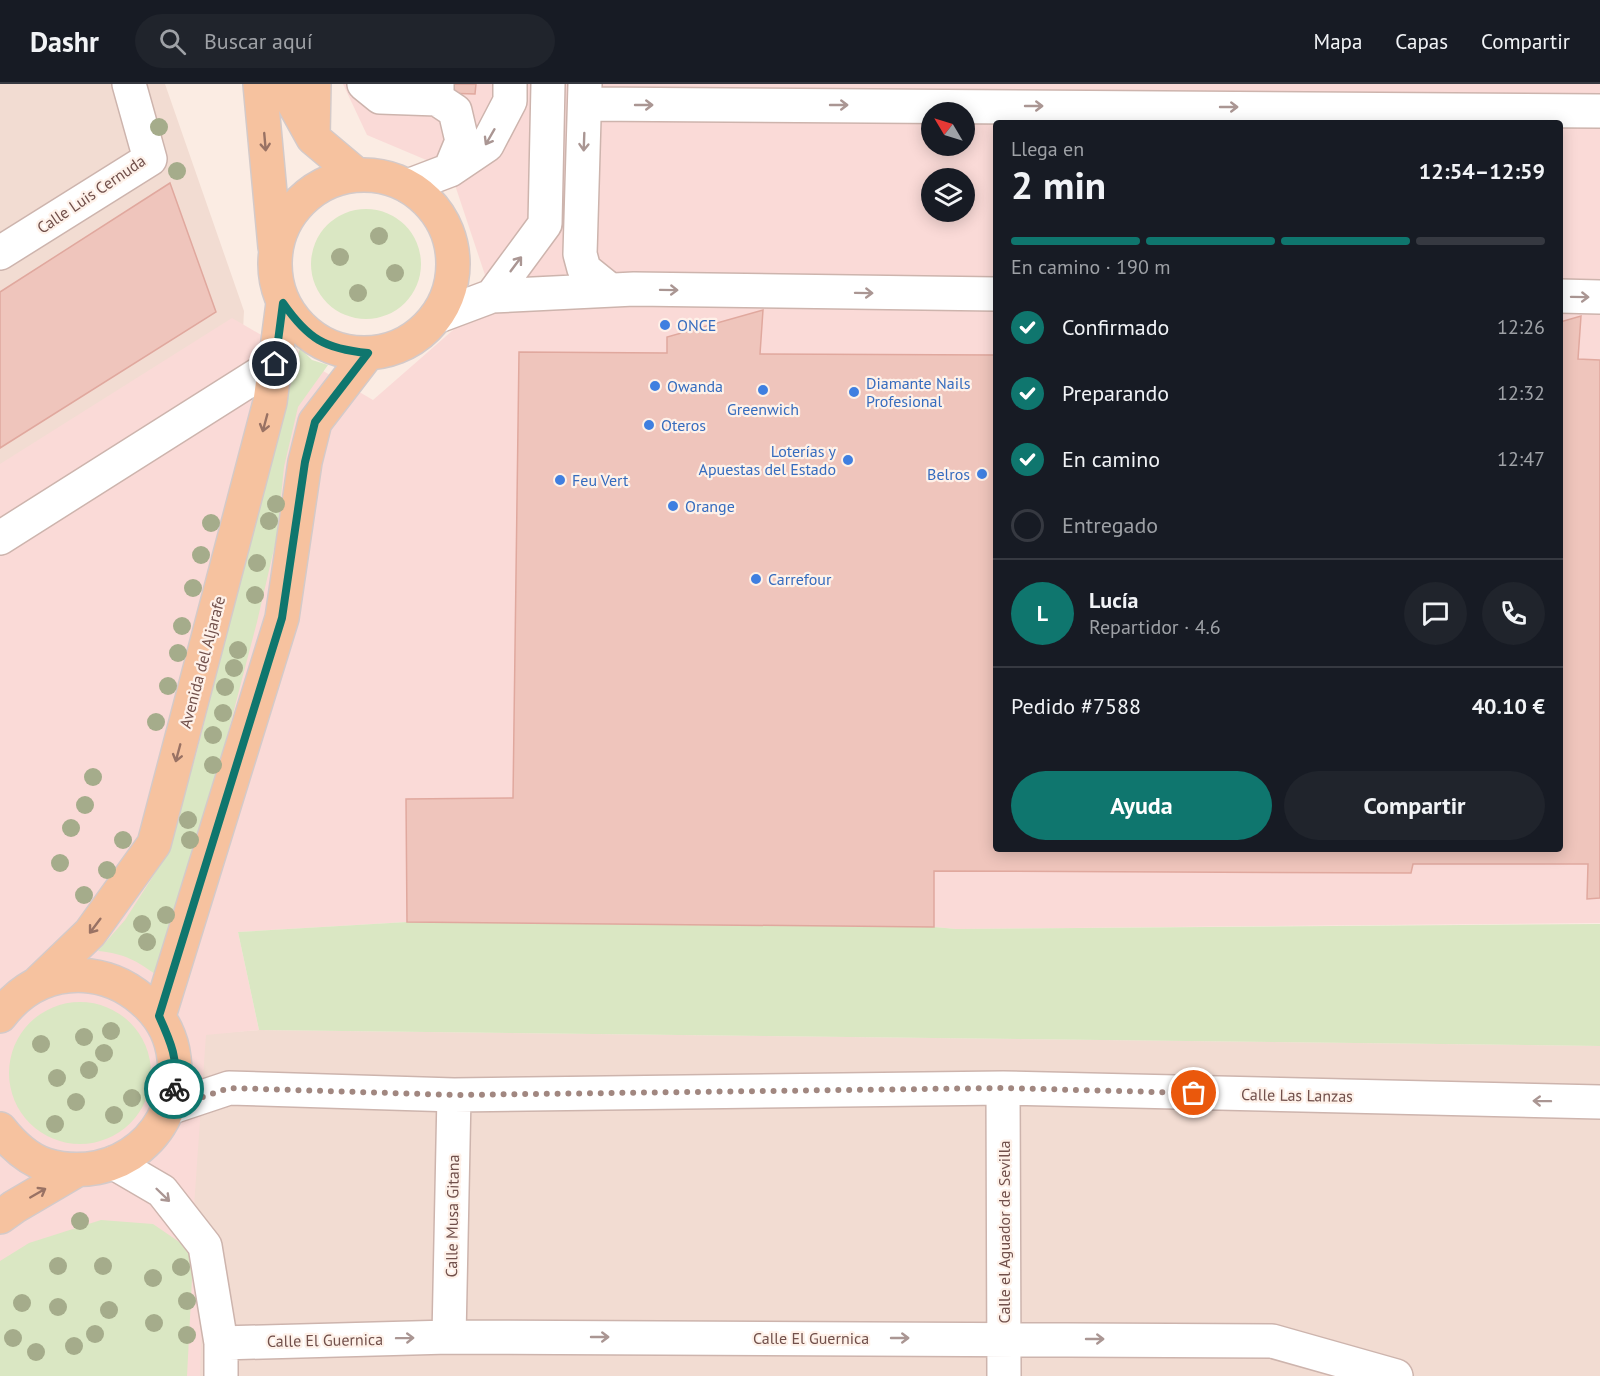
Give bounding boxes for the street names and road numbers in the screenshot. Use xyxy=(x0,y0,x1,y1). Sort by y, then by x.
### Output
street label: Calle Luis Cernuda xyxy=(33,150,149,238)
street label: Avenida del Aljarafe xyxy=(175,594,229,730)
street label: Calle Las Lanzas xyxy=(1241,1084,1353,1106)
street label: Calle el Aguador de Sevilla xyxy=(994,1141,1014,1323)
street label: Calle Musa Gitana xyxy=(441,1154,463,1278)
street label: Calle El Guernica xyxy=(753,1328,869,1348)
street label: Calle El Guernica xyxy=(267,1329,383,1351)

